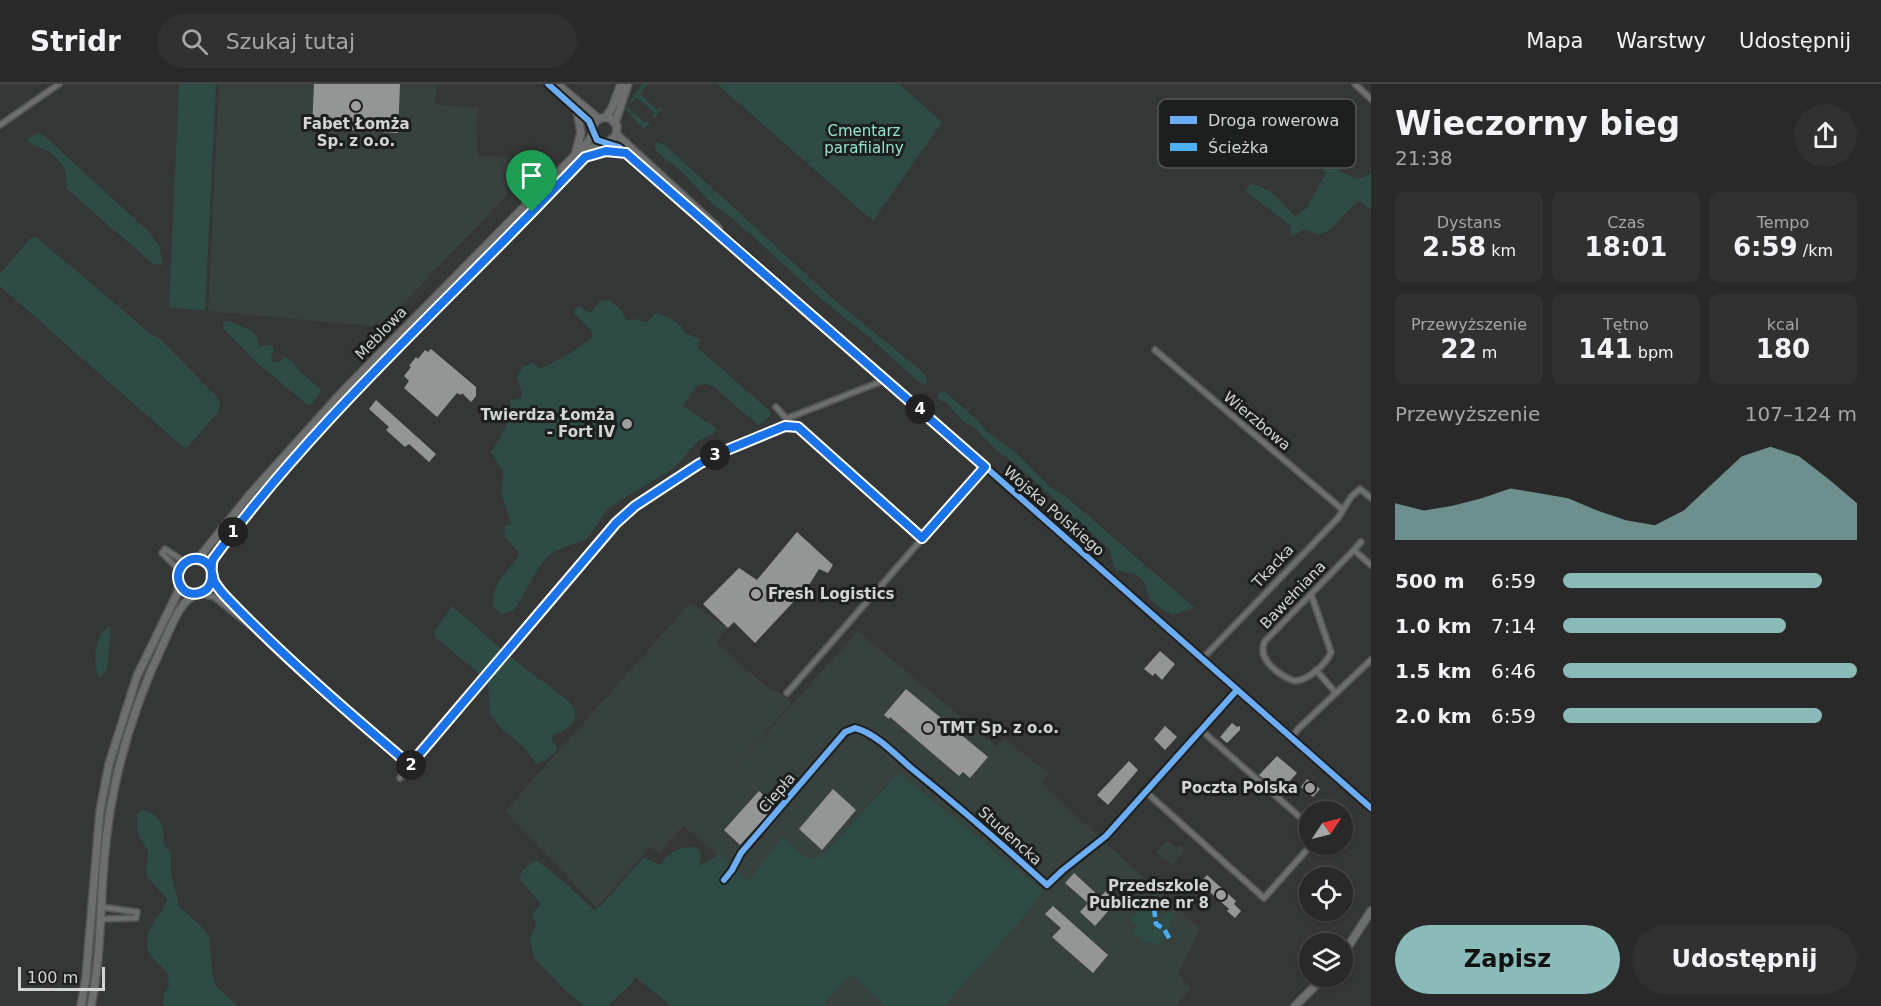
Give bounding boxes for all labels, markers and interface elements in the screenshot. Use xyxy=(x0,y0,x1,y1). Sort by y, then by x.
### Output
search box xyxy=(157,14,577,68)
text: Stridr xyxy=(30,25,121,58)
icon: search xyxy=(178,25,211,58)
text: Szukaj tutaj xyxy=(226,29,355,54)
text: Mapa xyxy=(1526,29,1583,53)
text: Warstwy xyxy=(1616,29,1706,53)
text: Udostępnij xyxy=(1739,29,1851,53)
marker: Fabet Łomża Sp. z o.o. xyxy=(349,99,363,113)
legend xyxy=(1158,99,1356,168)
text: Wieczorny bieg xyxy=(1395,104,1680,143)
button: share xyxy=(1794,104,1857,167)
text: Droga rowerowa xyxy=(1208,111,1339,130)
place label: Fabet Łomża Sp. z o.o. xyxy=(302,115,410,150)
park label: Cmentarz parafiialny xyxy=(824,122,904,157)
text: Ścieżka xyxy=(1208,138,1268,157)
text: 21:38 xyxy=(1395,146,1453,170)
pin xyxy=(506,150,557,212)
icon: arrive xyxy=(515,159,548,192)
text: Dystans xyxy=(1437,213,1501,232)
text: Czas xyxy=(1607,213,1645,232)
text: Tempo xyxy=(1757,213,1809,232)
text: 2.58 xyxy=(1422,232,1486,262)
text: 18:01 xyxy=(1585,232,1667,262)
text: 6:59 xyxy=(1733,232,1798,262)
text: km xyxy=(1486,241,1516,260)
text: /km xyxy=(1798,241,1833,260)
street label: Meblowa xyxy=(351,303,411,363)
text: Przewyższenie xyxy=(1411,315,1527,334)
text: Tętno xyxy=(1603,315,1649,334)
text: kcal xyxy=(1767,315,1799,334)
text: 22 xyxy=(1441,334,1477,364)
text: 141 xyxy=(1578,334,1633,364)
text: 180 xyxy=(1756,334,1810,364)
text: m xyxy=(1477,343,1497,362)
text: bpm xyxy=(1633,343,1674,362)
street label: Wierzbowa xyxy=(1220,388,1294,454)
pin: 4 xyxy=(905,394,935,424)
text: 4 xyxy=(914,399,926,418)
text: Przewyższenie xyxy=(1395,402,1540,426)
text: 107–124 m xyxy=(1745,402,1857,426)
place label: Twierdza Łomża - Fort IV xyxy=(481,406,615,441)
marker: Twierdza Łomża - Fort IV xyxy=(620,417,634,431)
pin: 3 xyxy=(700,440,730,470)
text: 3 xyxy=(709,445,721,464)
street label: Wojska Polskiego xyxy=(1000,462,1108,560)
pin: 1 xyxy=(218,517,248,547)
text: 1 xyxy=(227,522,239,541)
street label: Tkacka xyxy=(1248,541,1298,592)
street label: Bawełniana xyxy=(1256,558,1330,632)
text: 500 m xyxy=(1395,569,1465,593)
text: 6:59 xyxy=(1491,569,1536,593)
place label: Fresh Logistics xyxy=(768,585,895,603)
marker: Fresh Logistics xyxy=(749,587,763,601)
text: 1.0 km xyxy=(1395,614,1472,638)
text: 7:14 xyxy=(1491,614,1536,638)
text: 1.5 km xyxy=(1395,659,1472,683)
text: 6:46 xyxy=(1491,659,1536,683)
text: 2.0 km xyxy=(1395,704,1472,728)
text: 6:59 xyxy=(1491,704,1536,728)
place label: TMT Sp. z o.o. xyxy=(940,719,1059,737)
marker: TMT Sp. z o.o. xyxy=(921,721,935,735)
pin: 2 xyxy=(396,750,426,780)
text: 2 xyxy=(405,755,417,774)
street label: Ciepła xyxy=(755,769,799,817)
place label: Poczta Polska xyxy=(1181,779,1298,797)
marker: Poczta Polska xyxy=(1303,781,1317,795)
north arrow xyxy=(1299,801,1353,855)
map controls xyxy=(1299,801,1353,987)
street label: Studencka xyxy=(975,803,1045,869)
button: locate xyxy=(1299,867,1353,921)
place label: Przedszkole Publiczne nr 8 xyxy=(1089,877,1209,912)
marker: Przedszkole Publiczne nr 8 xyxy=(1214,888,1228,902)
button: Zapisz xyxy=(1395,925,1620,994)
button: Udostępnij xyxy=(1632,925,1857,994)
button: layers xyxy=(1299,933,1353,987)
scale bar xyxy=(18,964,105,992)
text: 100 m xyxy=(27,968,78,987)

